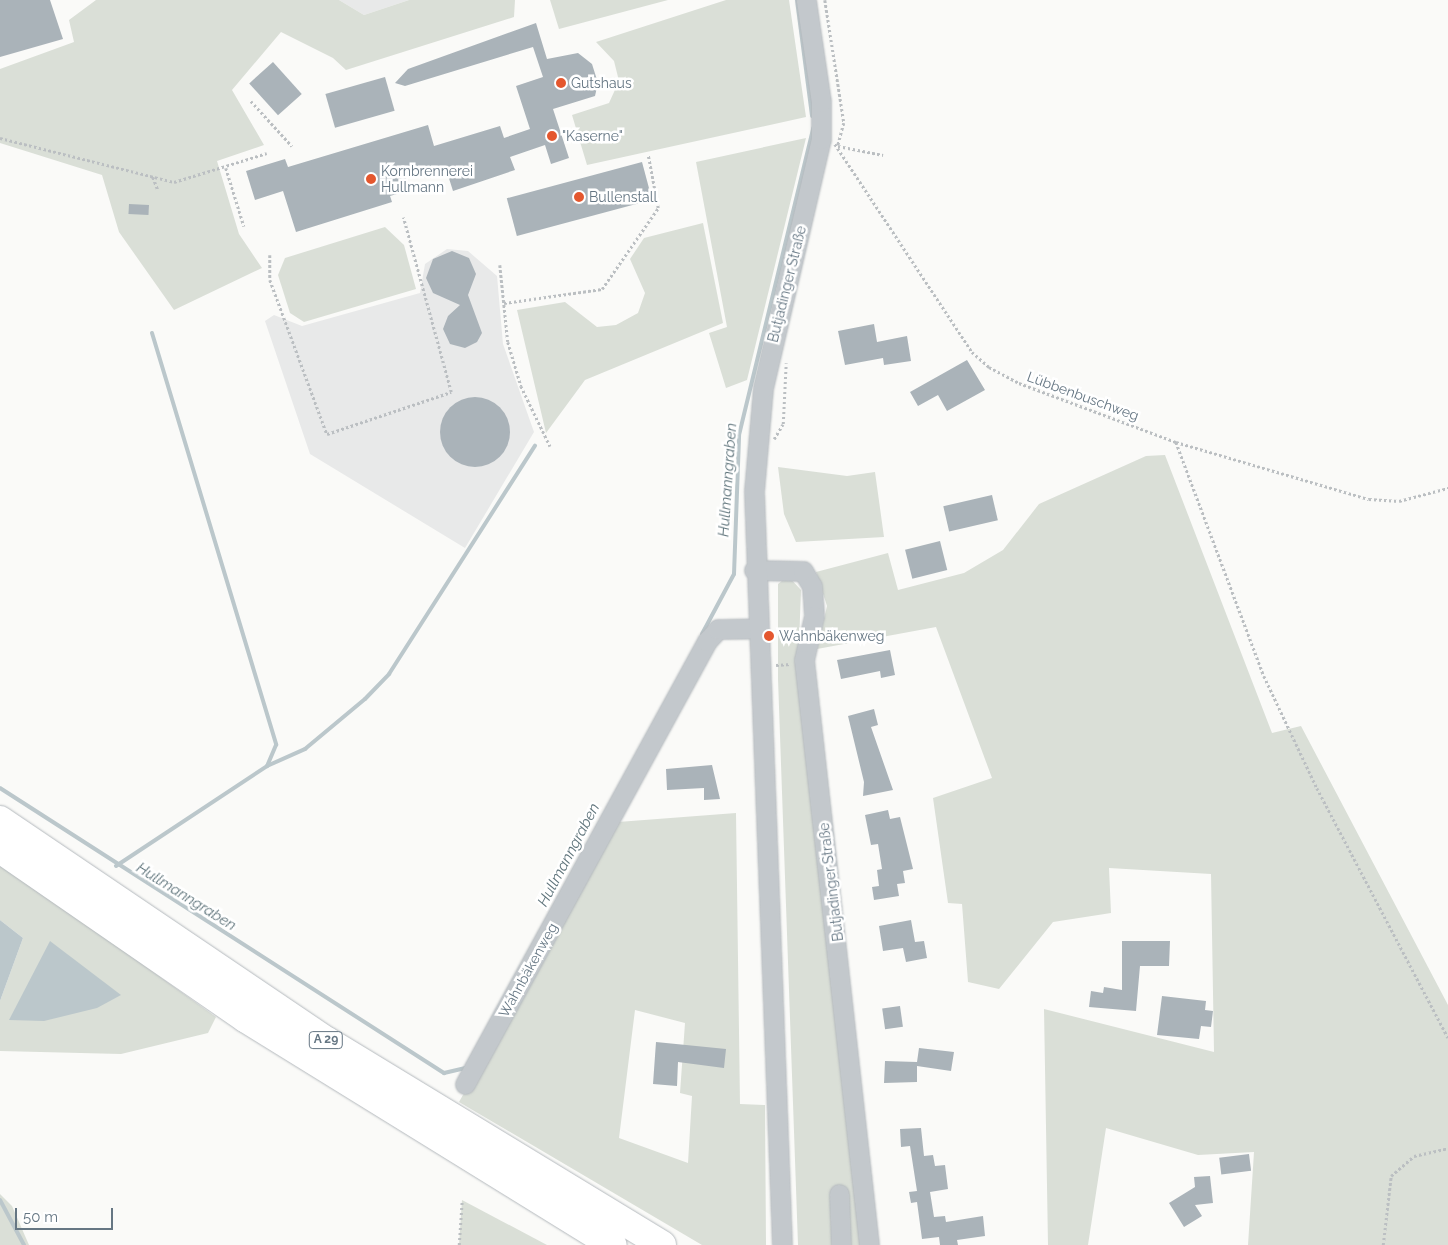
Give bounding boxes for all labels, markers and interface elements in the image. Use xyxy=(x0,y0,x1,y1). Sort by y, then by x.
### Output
place label: Gutshaus xyxy=(571,75,632,91)
marker: Gutshaus xyxy=(555,77,567,89)
place label: "Kaserne" xyxy=(562,128,623,144)
marker: "Kaserne" xyxy=(546,130,558,142)
place label: Kornbrennerei Hullmann xyxy=(381,163,473,196)
marker: Kornbrennerei Hullmann xyxy=(365,173,377,185)
place label: Bullenstall xyxy=(589,189,657,205)
marker: Bullenstall xyxy=(573,191,585,203)
street label: Butjadinger Straße xyxy=(764,224,810,344)
street label: Lübbenbuschweg xyxy=(1025,368,1141,424)
water label: Hullmanngraben xyxy=(715,422,741,538)
place label: Wahnbäkenweg xyxy=(779,628,884,644)
marker: Wahnbäkenweg xyxy=(763,630,775,642)
water label: Hullmanngraben xyxy=(534,800,604,910)
street label: Butjadinger Straße xyxy=(815,821,847,943)
water label: Hullmanngraben xyxy=(133,859,239,935)
street label: Wahnbäkenweg xyxy=(495,920,561,1020)
road number: A 29 xyxy=(308,1030,344,1050)
scale bar xyxy=(18,1198,115,1230)
text: 50 m xyxy=(23,1208,58,1226)

